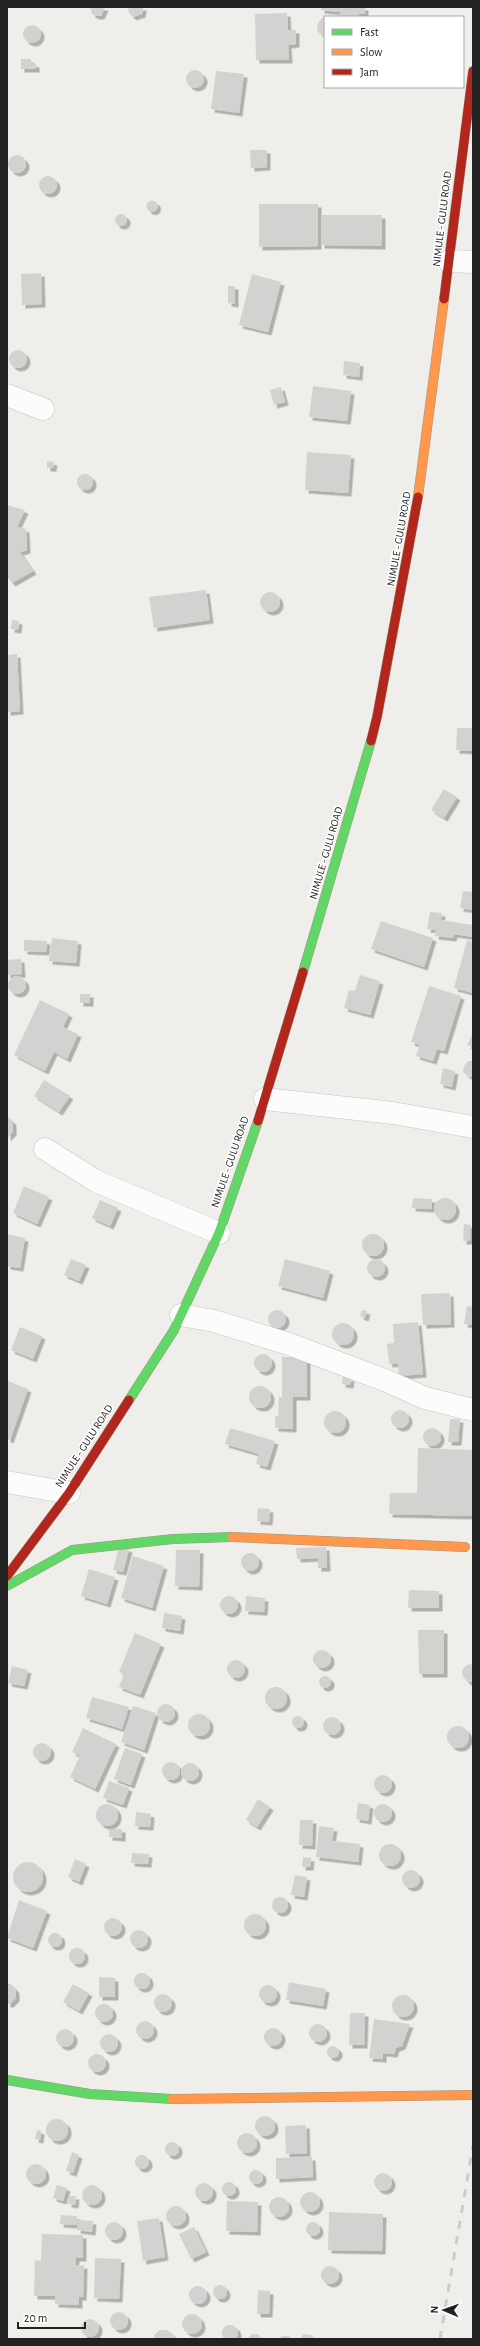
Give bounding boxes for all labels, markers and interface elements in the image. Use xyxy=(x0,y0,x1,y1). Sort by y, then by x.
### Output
legend xyxy=(324,16,464,88)
text: Fast xyxy=(360,26,379,38)
text: Slow xyxy=(360,46,382,58)
text: Jam xyxy=(360,66,379,78)
street label: NIMULE - GULU ROAD xyxy=(431,171,453,267)
street label: NIMULE - GULU ROAD xyxy=(385,491,413,587)
street label: NIMULE - GULU ROAD xyxy=(307,805,345,901)
street label: NIMULE - GULU ROAD xyxy=(209,1115,251,1209)
street label: NIMULE - GULU ROAD xyxy=(53,1403,115,1489)
north arrow xyxy=(424,2290,464,2330)
scale bar xyxy=(18,2304,85,2330)
text: N xyxy=(429,2306,440,2314)
text: 20 m xyxy=(24,2312,47,2324)

